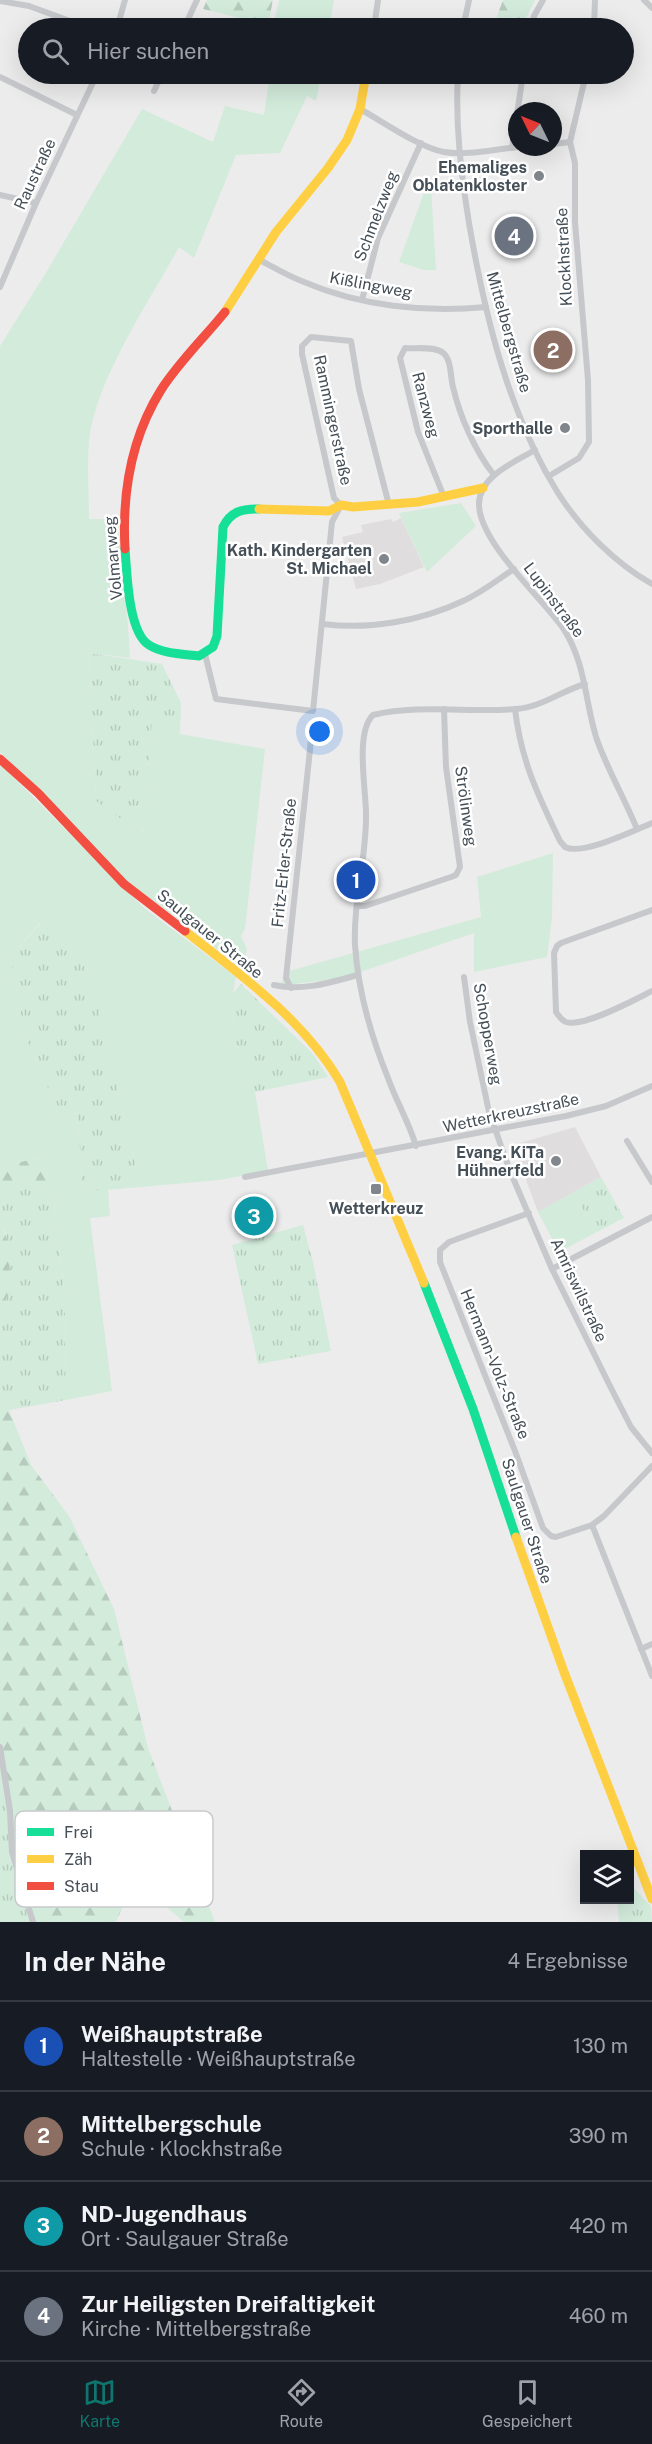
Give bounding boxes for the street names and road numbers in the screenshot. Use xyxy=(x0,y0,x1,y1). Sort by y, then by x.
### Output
street label: Raustraße xyxy=(10,135,60,213)
street label: Schmelzweg xyxy=(350,168,402,264)
street label: Klockhstraße xyxy=(552,207,576,307)
street label: Kißlingweg xyxy=(328,268,414,302)
street label: Mittelbergstraße xyxy=(483,269,535,395)
street label: Rammingerstraße xyxy=(310,353,356,487)
street label: Ranzweg xyxy=(408,370,444,440)
street label: Volmarweg xyxy=(100,515,126,601)
street label: Lupinstraße xyxy=(520,559,588,641)
street label: Strölinweg xyxy=(451,765,481,847)
street label: Fritz-Erler-Straße xyxy=(268,798,300,928)
street label: Saulgauer Straße xyxy=(153,885,267,983)
street label: Schopperweg xyxy=(470,981,506,1087)
street label: Wetterkreuzstraße xyxy=(441,1089,581,1137)
street label: Amriswilstraße xyxy=(547,1235,611,1345)
street label: Hermann-Volz-Straße xyxy=(456,1286,534,1442)
street label: Saulgauer Straße xyxy=(498,1456,556,1586)

